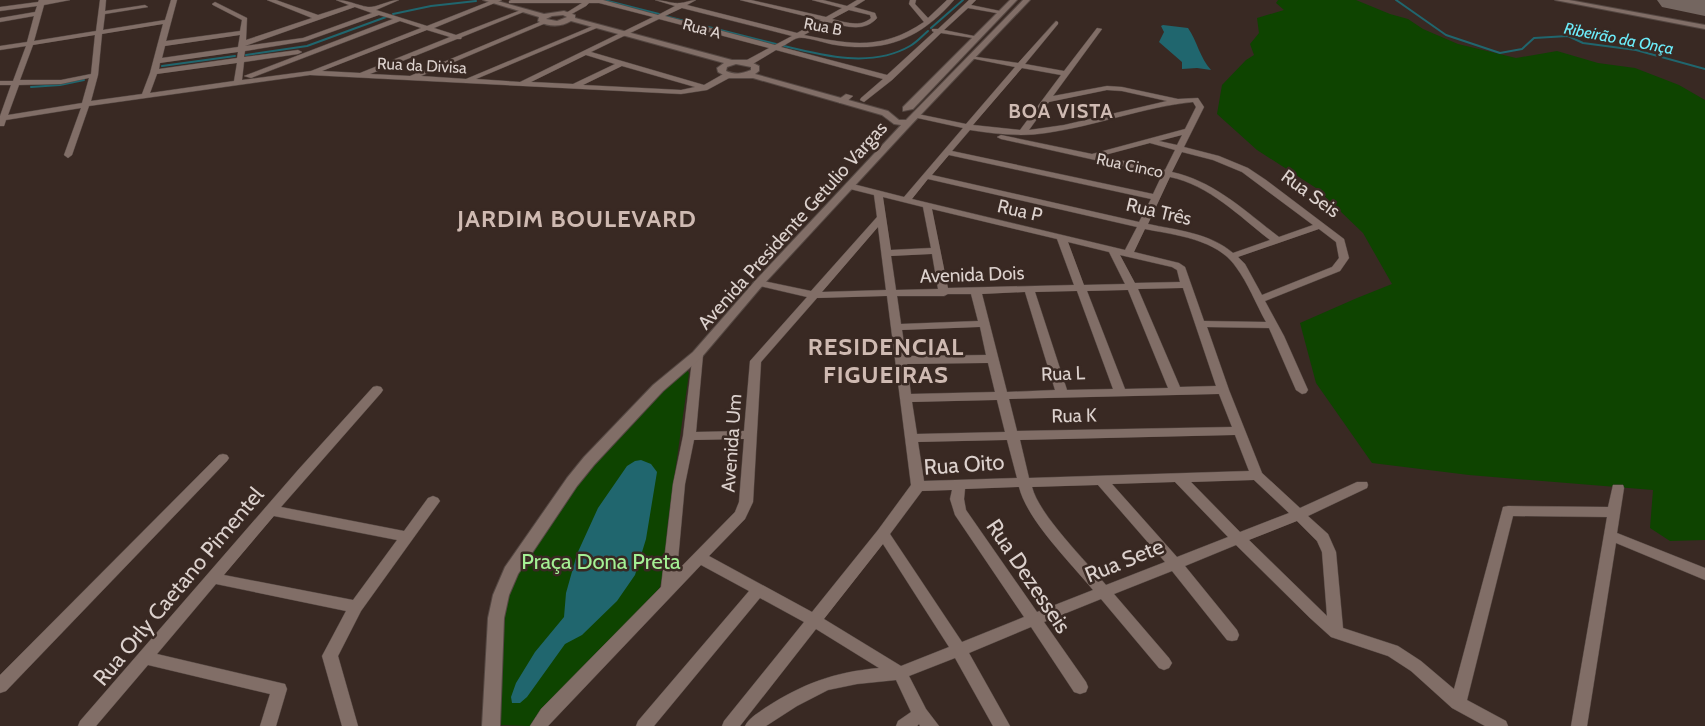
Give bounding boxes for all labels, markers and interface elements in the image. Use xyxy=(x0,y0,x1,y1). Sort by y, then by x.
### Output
street label: Rua B xyxy=(802,13,844,40)
street label: Rua A xyxy=(681,14,723,43)
water label: Ribeirão da Onça xyxy=(1562,19,1675,58)
street label: Rua da Divisa xyxy=(377,54,468,77)
district label: BOA VISTA xyxy=(1008,99,1114,123)
street label: Avenida Presidente Getulio Vargas xyxy=(693,116,892,334)
street label: Rua Cinco xyxy=(1095,149,1165,182)
street label: Rua Seis xyxy=(1277,164,1345,223)
street label: Rua Três xyxy=(1124,193,1194,230)
street label: Rua P xyxy=(995,194,1045,227)
district label: JARDIM BOULEVARD xyxy=(456,204,697,233)
street label: Avenida Dois xyxy=(919,261,1025,288)
district label: RESIDENCIAL FIGUEIRAS xyxy=(808,332,964,389)
street label: Rua L xyxy=(1041,361,1086,386)
street label: Avenida Um xyxy=(717,393,746,493)
street label: Rua K xyxy=(1051,404,1097,427)
street label: Rua Oito xyxy=(923,448,1005,481)
street label: Rua Orly Caetano Pimentel xyxy=(87,481,270,691)
street label: Rua Dezesseis xyxy=(981,514,1077,638)
street label: Rua Sete xyxy=(1081,532,1168,588)
park label: Praça Dona Preta xyxy=(521,548,681,575)

